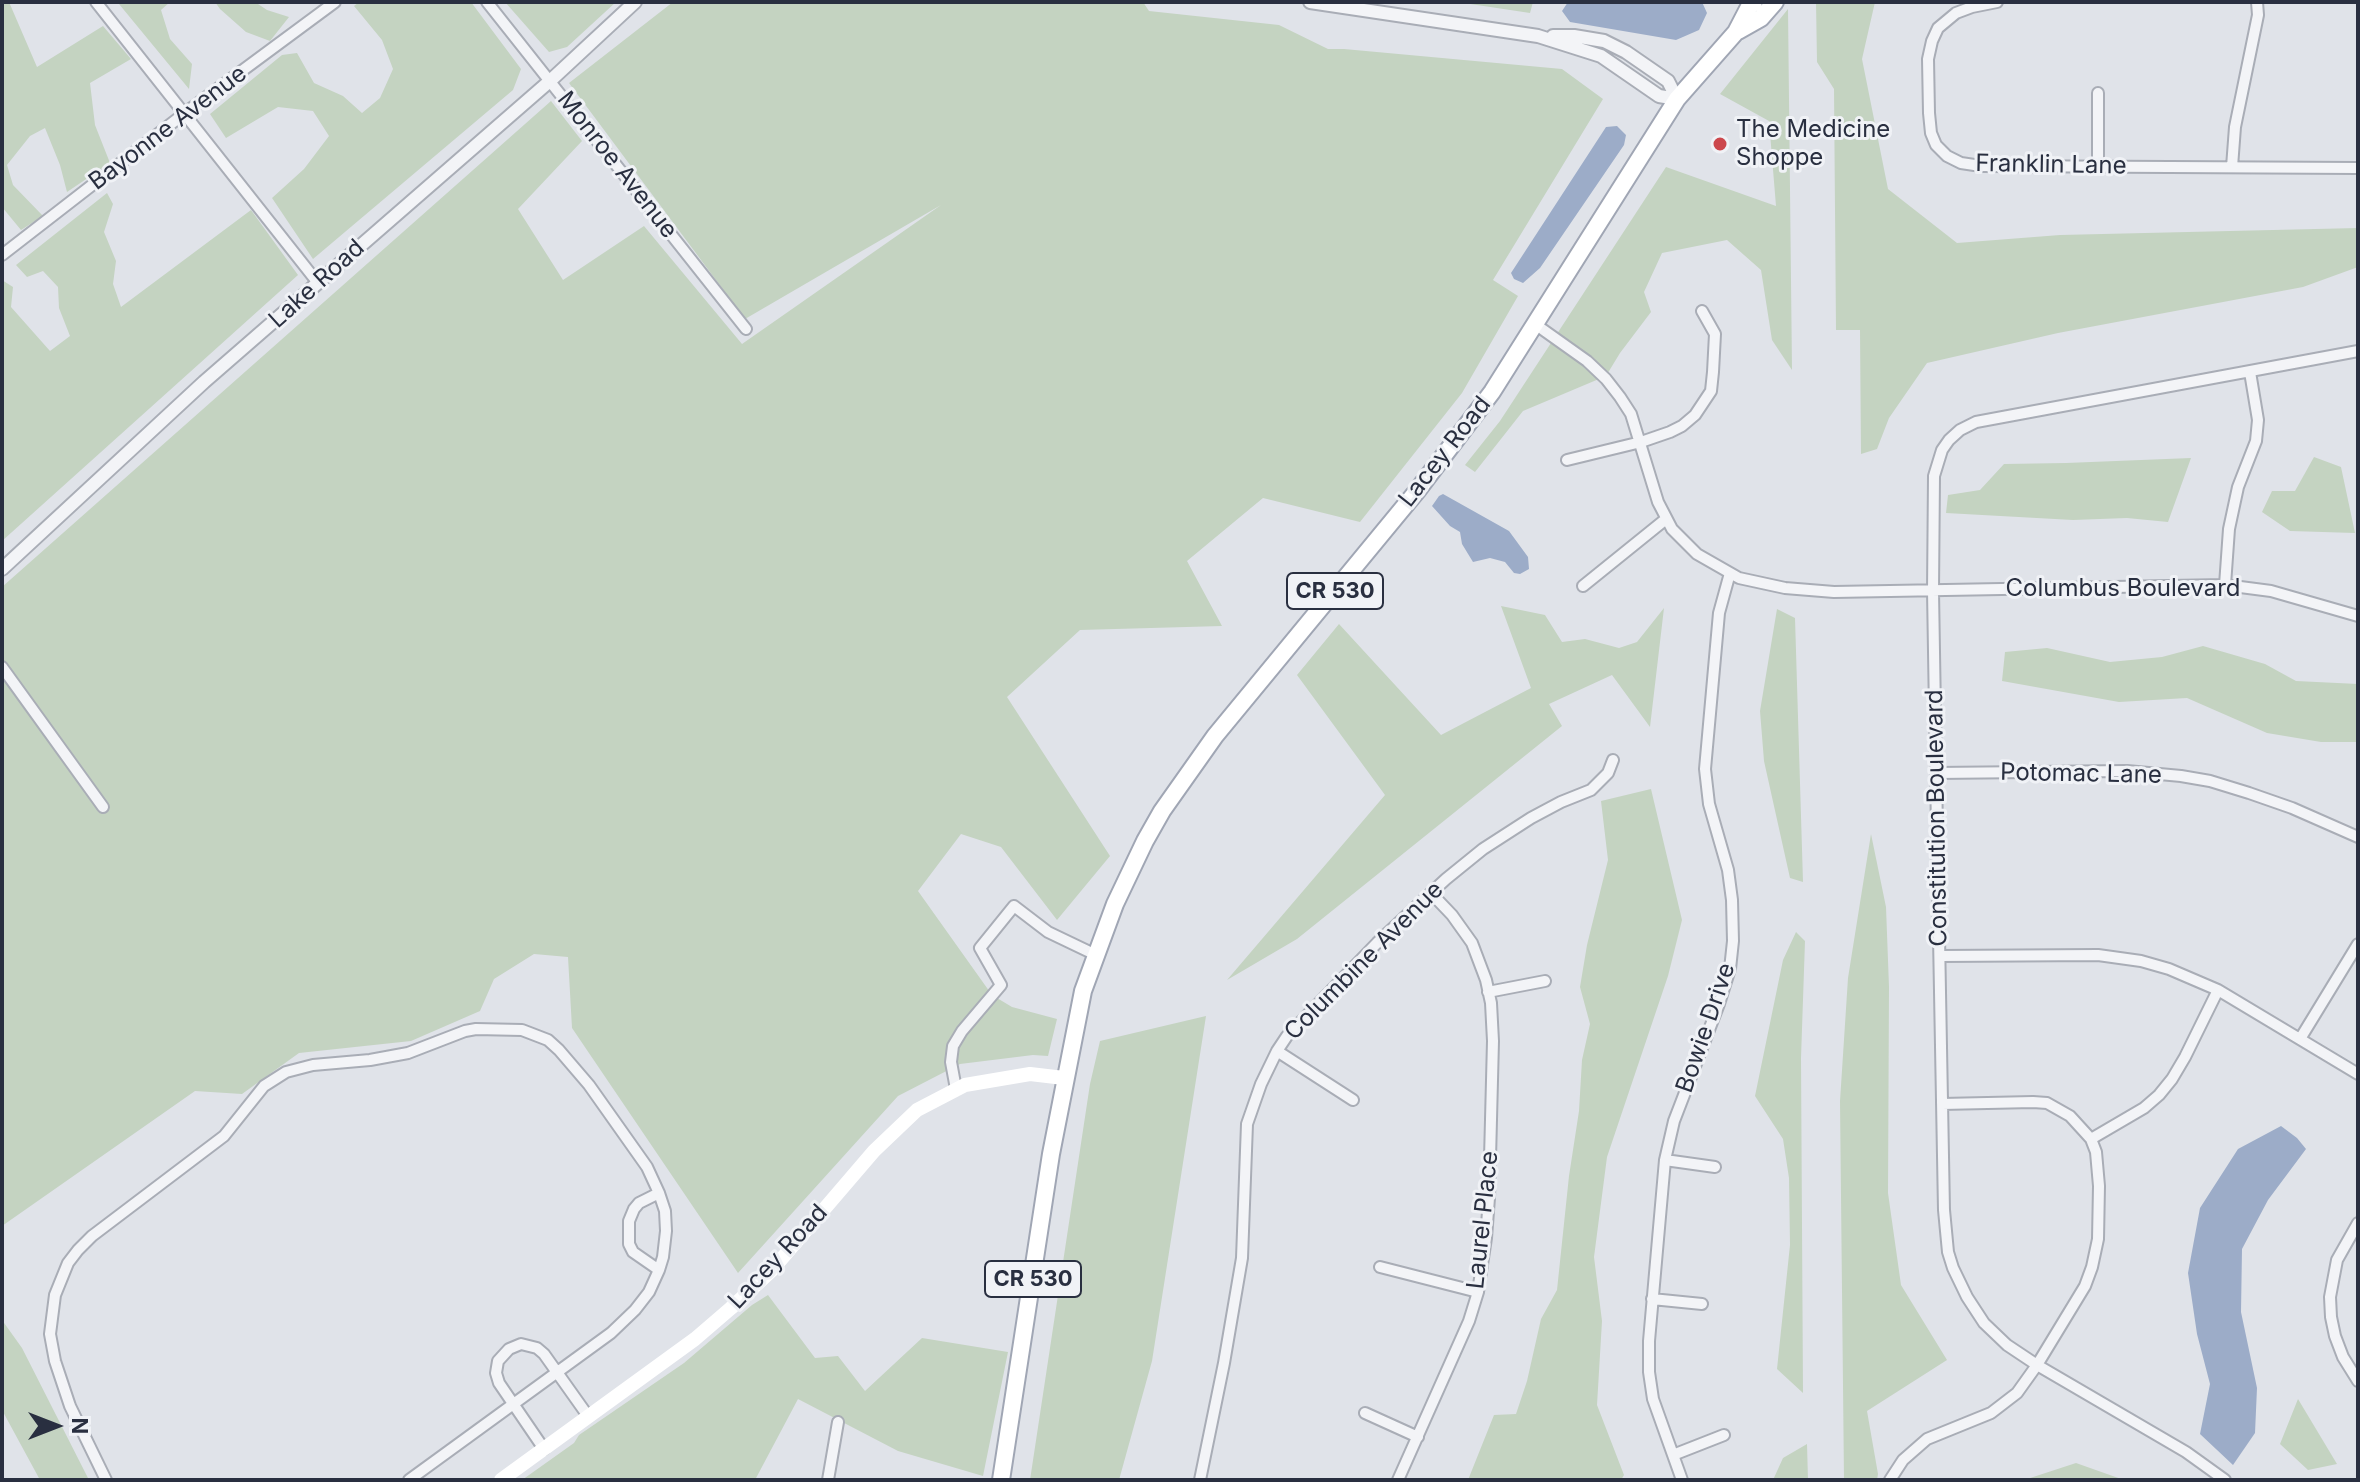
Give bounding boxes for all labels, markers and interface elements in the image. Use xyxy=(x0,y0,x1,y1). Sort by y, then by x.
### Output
street label: Bayonne Avenue xyxy=(84,59,252,197)
street label: Monroe Avenue xyxy=(551,86,683,244)
place label: The Medicine Shoppe xyxy=(1736,116,1890,172)
marker: The Medicine Shoppe xyxy=(1711,135,1729,153)
street label: Franklin Lane xyxy=(1975,149,2127,181)
street label: Lake Road xyxy=(263,234,371,334)
street label: Lacey Road xyxy=(1393,391,1497,513)
road number: CR 530 xyxy=(1287,573,1383,609)
street label: Columbus Boulevard xyxy=(2005,575,2241,603)
street label: Constitution Boulevard xyxy=(1920,689,1954,947)
street label: Potomac Lane xyxy=(2000,758,2162,790)
street label: Columbine Avenue xyxy=(1279,876,1449,1046)
street label: Bowie Drive xyxy=(1670,959,1742,1097)
street label: Laurel Place xyxy=(1461,1149,1505,1291)
street label: Lacey Road xyxy=(722,1199,834,1315)
road number: CR 530 xyxy=(985,1261,1081,1297)
north arrow xyxy=(16,1386,96,1466)
text: N xyxy=(67,1418,93,1434)

